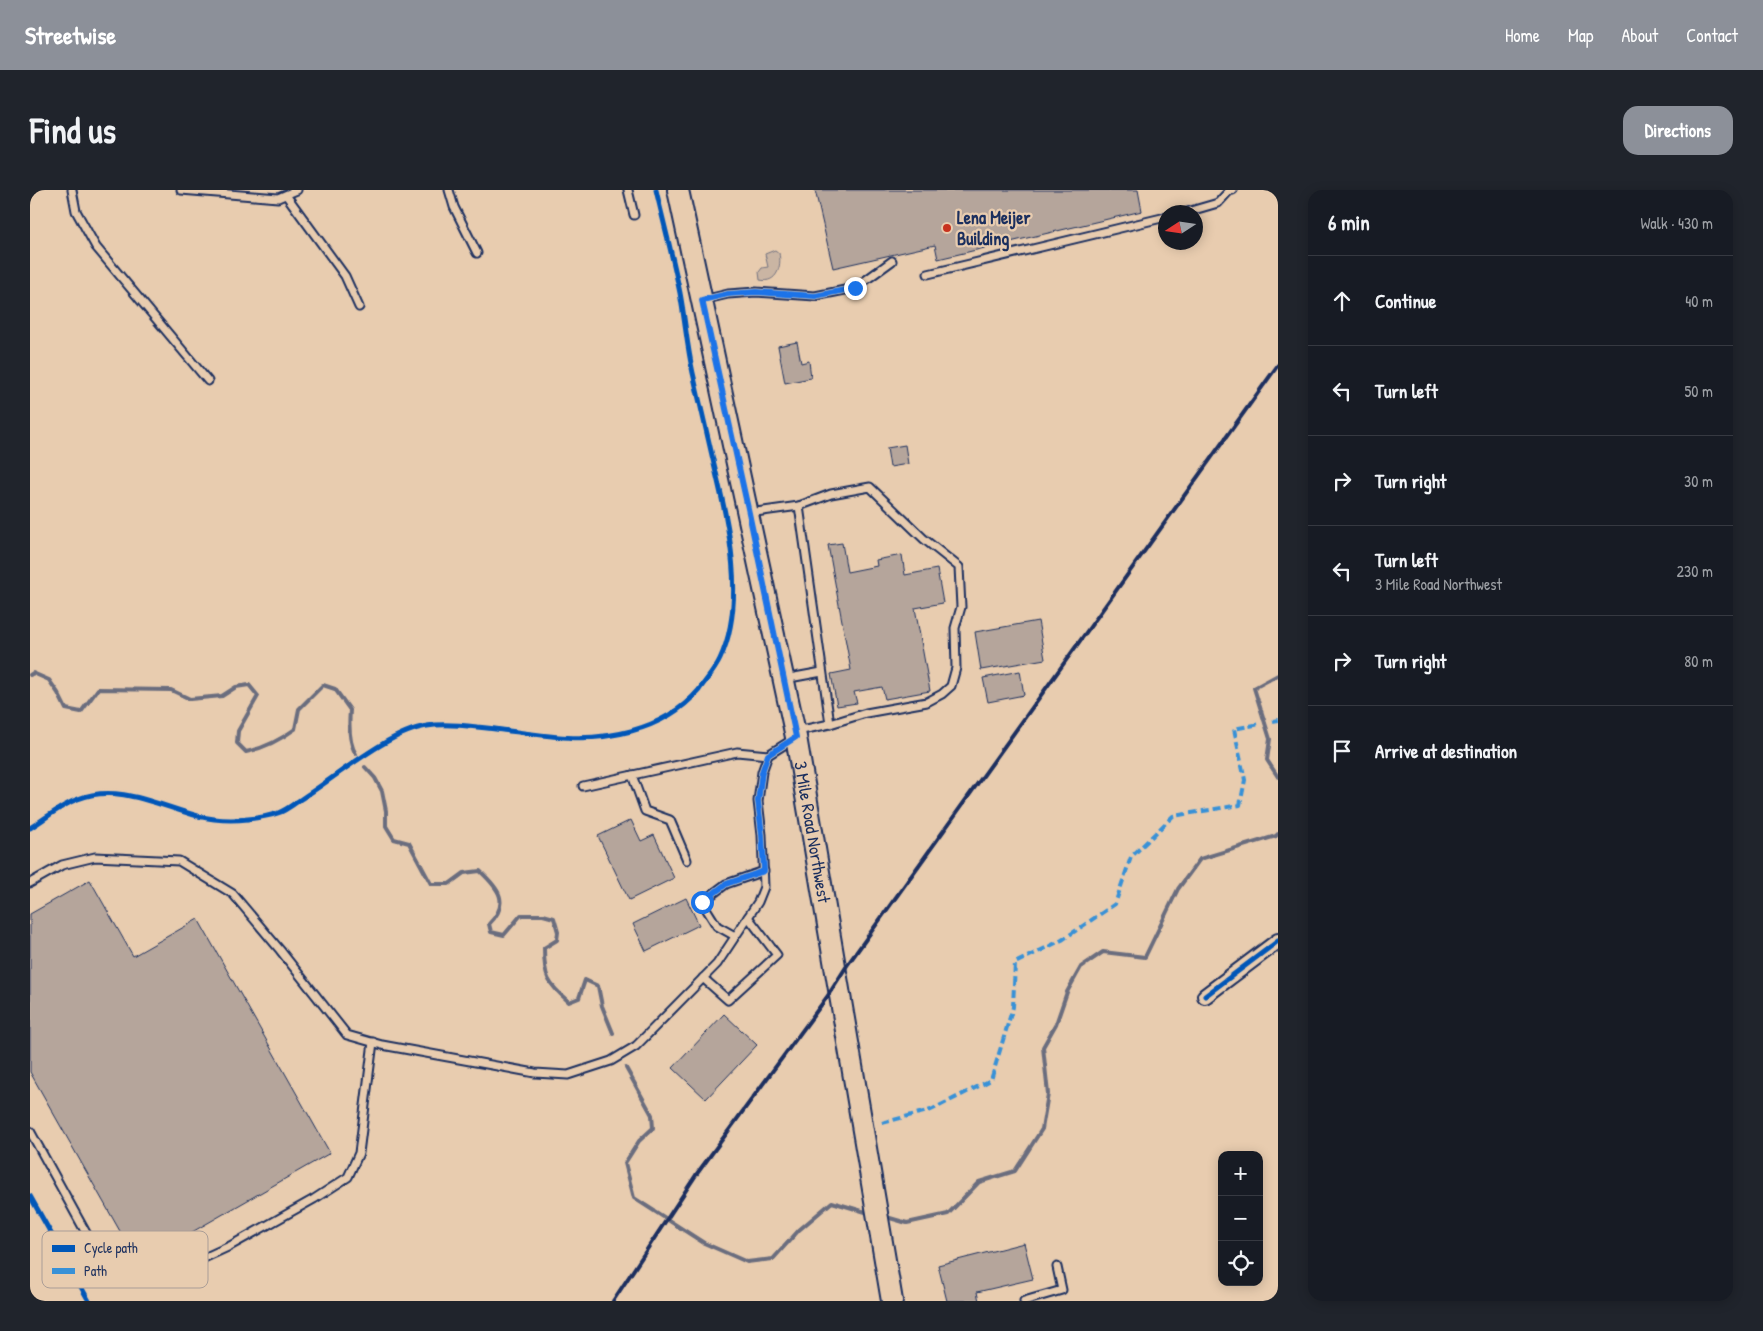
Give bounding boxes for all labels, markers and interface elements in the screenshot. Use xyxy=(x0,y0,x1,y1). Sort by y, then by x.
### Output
text: Streetwise xyxy=(25,19,116,51)
text: Home xyxy=(1505,23,1540,48)
text: Map xyxy=(1568,23,1593,48)
text: About xyxy=(1621,23,1658,48)
text: Contact xyxy=(1686,23,1738,48)
button: Directions xyxy=(1623,106,1733,155)
text: Find us xyxy=(30,107,116,154)
place label: Lena Meijer Building xyxy=(957,205,1030,252)
north arrow xyxy=(1158,205,1203,250)
text: 6 min xyxy=(1328,208,1370,237)
text: Walk · 430 m xyxy=(1641,212,1713,234)
marker: Lena Meijer Building xyxy=(941,222,953,234)
route end xyxy=(844,277,867,300)
icon: ahead xyxy=(1328,287,1356,315)
text: Continue xyxy=(1375,288,1436,314)
text: 40 m xyxy=(1685,290,1713,312)
icon: left xyxy=(1328,377,1356,405)
text: Turn left xyxy=(1375,378,1438,404)
text: 50 m xyxy=(1685,380,1713,402)
icon: right xyxy=(1328,467,1356,495)
text: Turn right xyxy=(1375,468,1446,494)
text: 30 m xyxy=(1684,470,1713,492)
text: Turn left xyxy=(1375,547,1438,573)
icon: left xyxy=(1328,557,1356,585)
text: 230 m xyxy=(1677,560,1713,582)
text: 3 Mile Road Northwest xyxy=(1375,573,1502,595)
icon: right xyxy=(1328,647,1356,675)
text: Turn right xyxy=(1375,648,1446,674)
text: 80 m xyxy=(1684,650,1713,672)
icon: arrive xyxy=(1328,737,1356,765)
text: Arrive at destination xyxy=(1375,738,1517,764)
street label: 3 Mile Road Northwest xyxy=(788,759,837,905)
route start xyxy=(691,891,714,914)
map controls xyxy=(1218,1151,1263,1286)
button: + xyxy=(1218,1151,1263,1196)
button: − xyxy=(1218,1196,1263,1241)
legend xyxy=(42,1231,208,1288)
text: Cycle path xyxy=(84,1238,138,1258)
button: locate xyxy=(1218,1241,1263,1286)
text: Path xyxy=(84,1261,107,1280)

